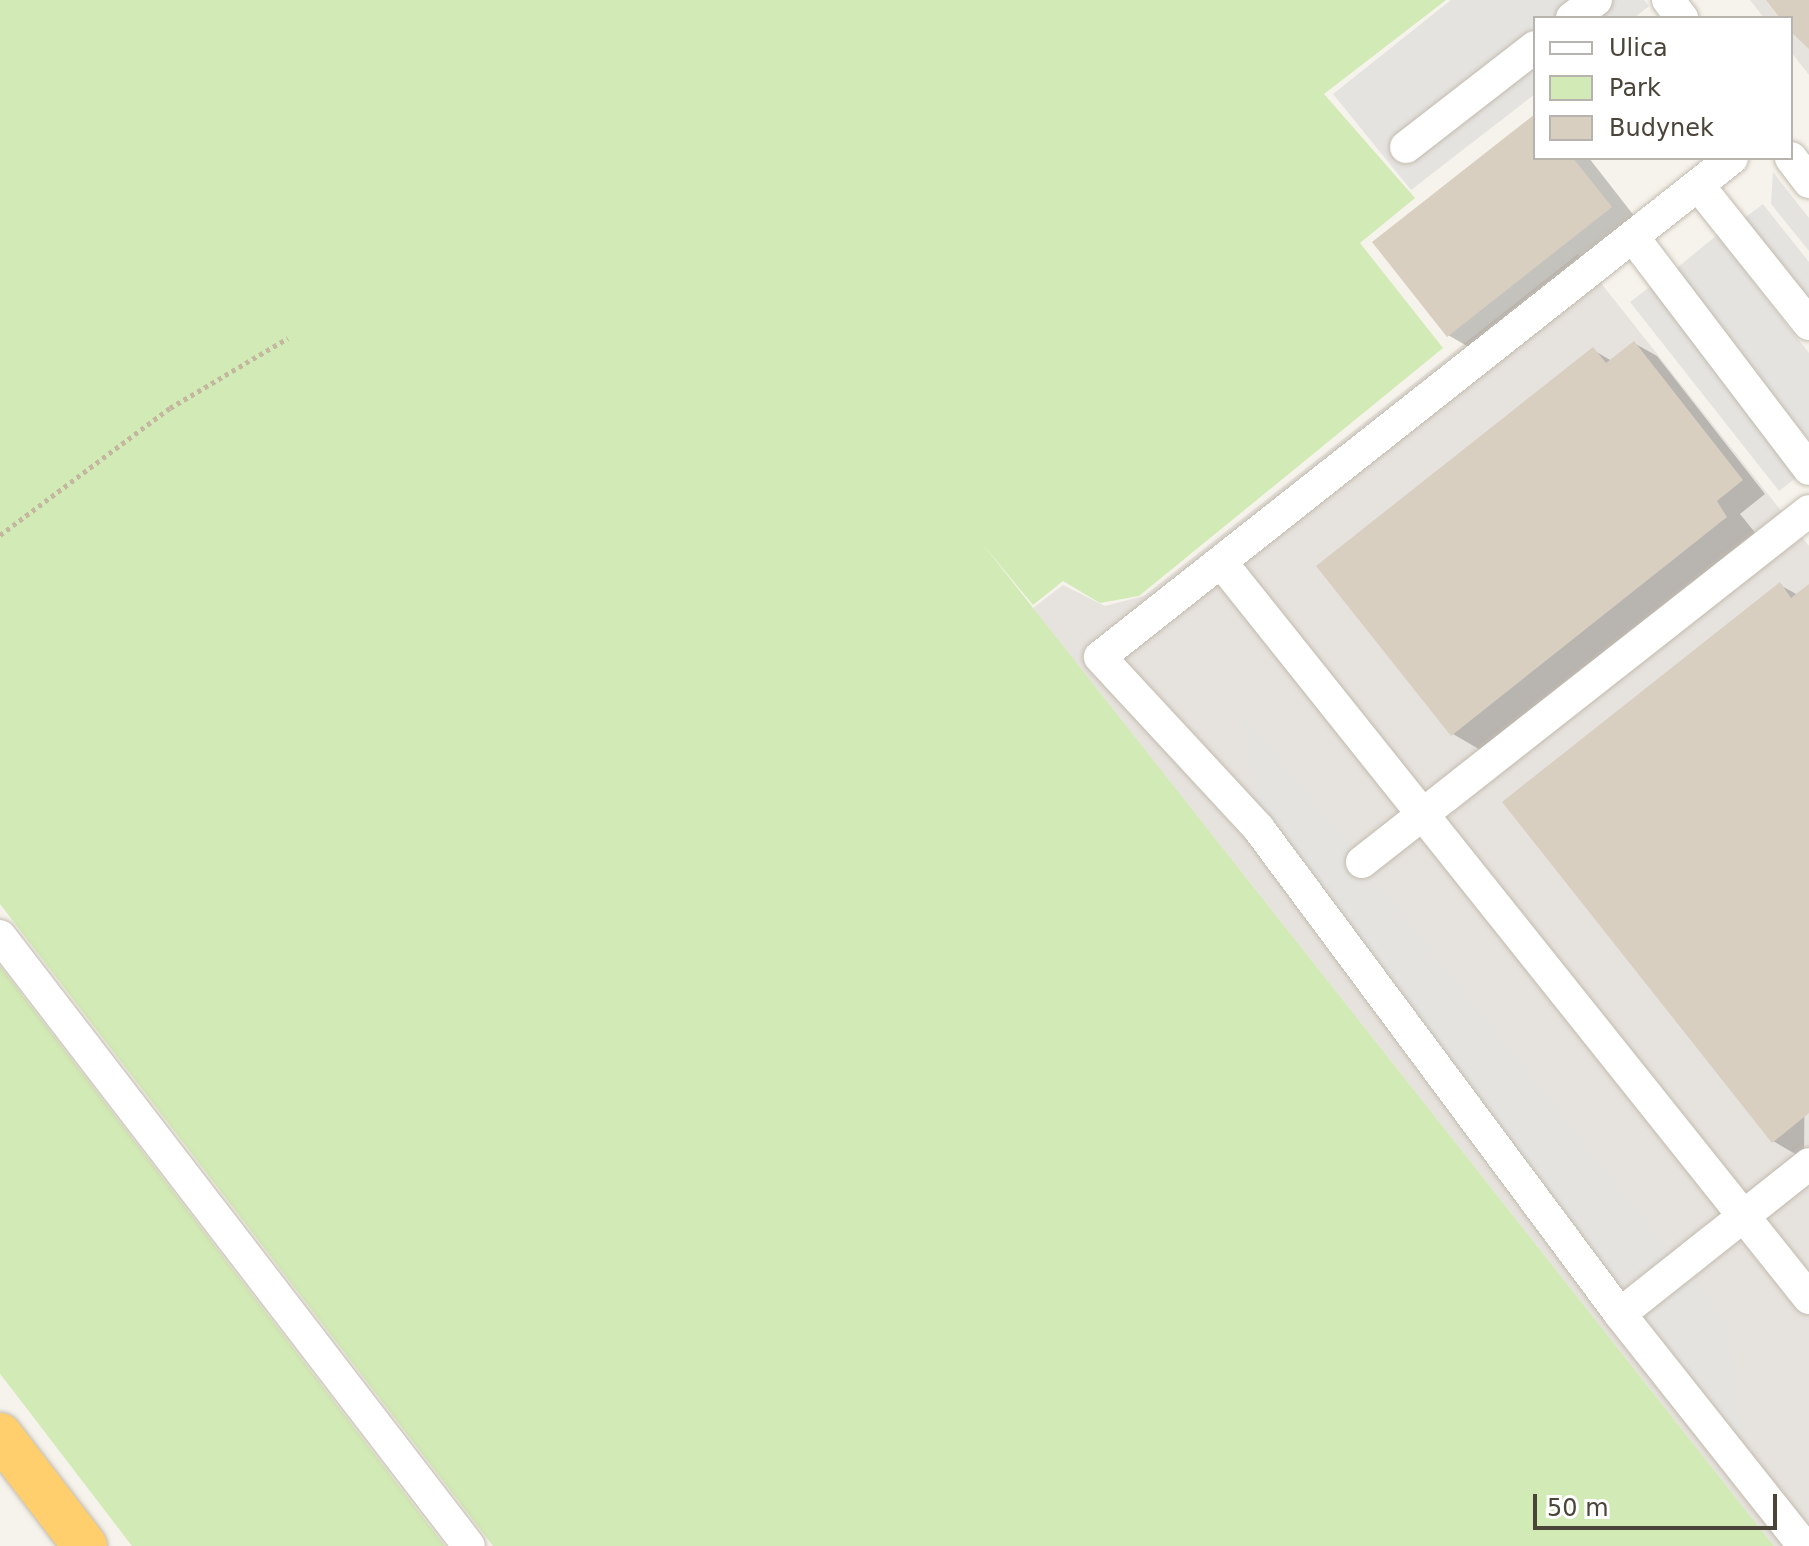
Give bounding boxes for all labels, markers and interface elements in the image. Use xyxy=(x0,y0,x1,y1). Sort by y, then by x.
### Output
legend xyxy=(1533,16,1793,160)
text: Ulica xyxy=(1609,34,1668,62)
text: Park xyxy=(1609,74,1661,102)
text: Budynek xyxy=(1609,114,1714,142)
scale bar xyxy=(1537,1478,1781,1528)
text: 50 m xyxy=(1547,1494,1609,1522)

